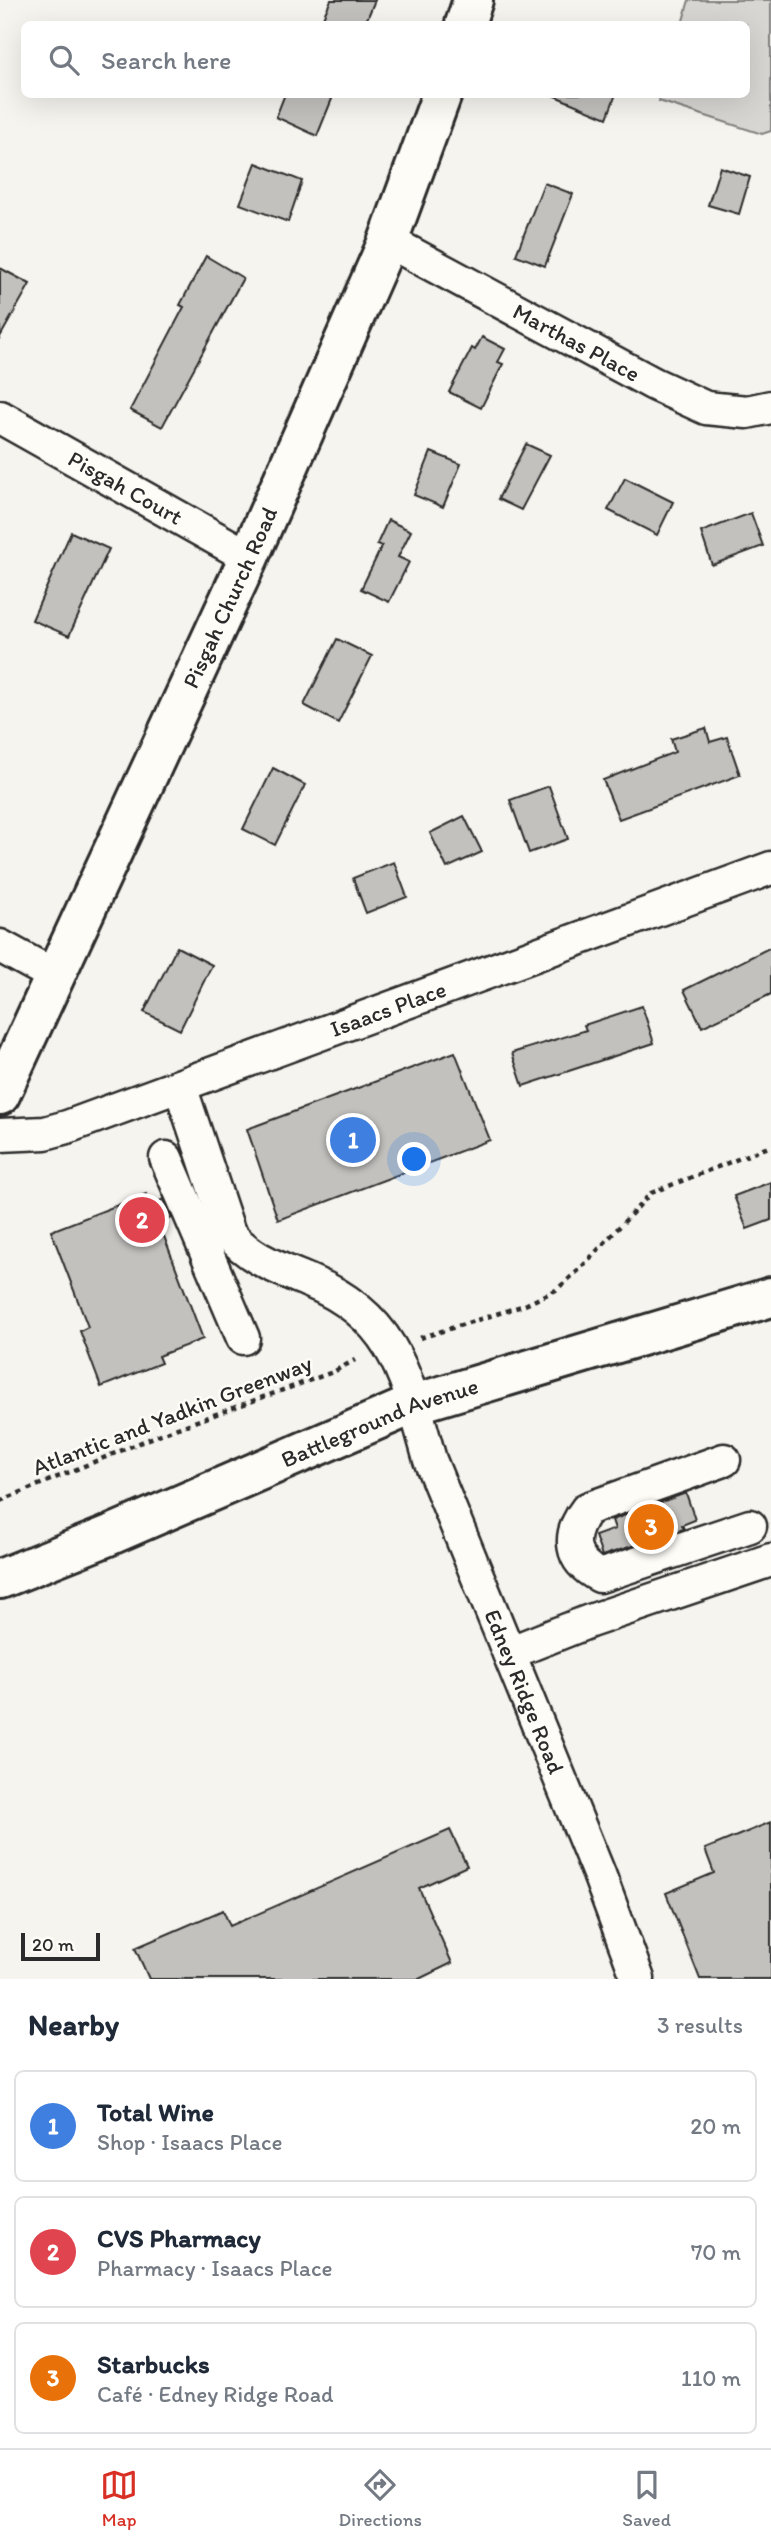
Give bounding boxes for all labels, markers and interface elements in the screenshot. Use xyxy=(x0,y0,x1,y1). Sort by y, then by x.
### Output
search box xyxy=(21,21,750,98)
icon: search xyxy=(45,41,83,79)
text: Search here xyxy=(101,44,231,76)
street label: Marthas Place xyxy=(508,297,645,388)
street label: Pisgah Court xyxy=(63,444,188,531)
street label: Pisgah Church Road xyxy=(176,503,283,692)
street label: Isaacs Place xyxy=(326,975,450,1043)
pin: 1 xyxy=(330,1114,376,1166)
your location xyxy=(397,1142,431,1176)
pin: 2 xyxy=(119,1194,165,1246)
street label: Atlantic and Yadkin Greenway xyxy=(28,1349,316,1481)
street label: Battleground Avenue xyxy=(277,1372,482,1474)
pin: 3 xyxy=(628,1501,674,1553)
street label: Edney Ridge Road xyxy=(478,1605,571,1778)
scale bar xyxy=(21,1930,100,1962)
text: 20 m xyxy=(32,1933,74,1956)
text: Nearby xyxy=(28,2006,119,2043)
text: 3 results xyxy=(657,2011,743,2039)
text: Total Wine xyxy=(97,2096,214,2128)
text: 1 xyxy=(48,2112,58,2140)
text: 20 m xyxy=(690,2112,741,2140)
text: Shop · Isaacs Place xyxy=(97,2128,282,2156)
text: CVS Pharmacy xyxy=(97,2222,261,2254)
text: 2 xyxy=(47,2238,59,2266)
text: 70 m xyxy=(691,2238,741,2266)
text: Pharmacy · Isaacs Place xyxy=(97,2254,332,2282)
text: Starbucks xyxy=(97,2348,210,2380)
text: 3 xyxy=(47,2364,59,2392)
text: 110 m xyxy=(681,2364,741,2392)
text: Café · Edney Ridge Road xyxy=(97,2380,334,2408)
tab: Map xyxy=(100,2466,138,2531)
tab: Directions xyxy=(338,2466,422,2531)
tab: Saved xyxy=(622,2466,671,2531)

